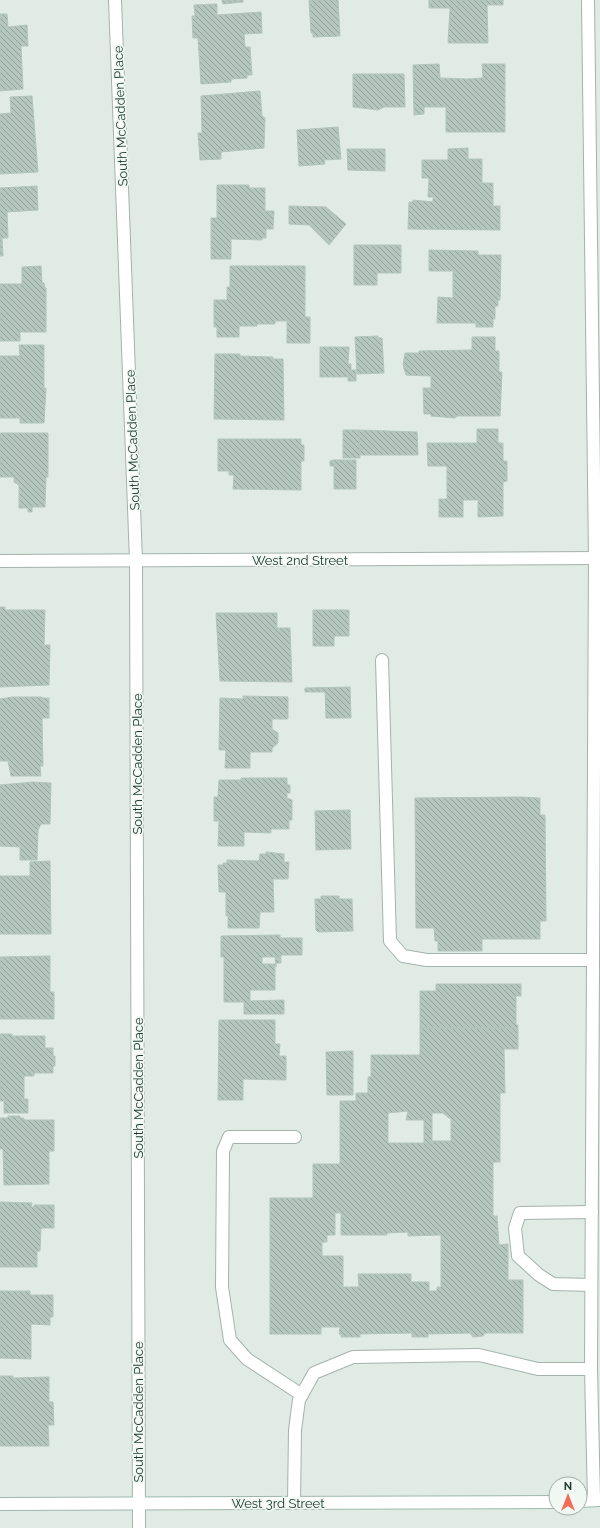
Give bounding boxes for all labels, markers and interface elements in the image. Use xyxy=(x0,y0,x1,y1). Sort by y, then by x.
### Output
street label: South McCadden Place xyxy=(111,45,130,187)
street label: South McCadden Place xyxy=(123,369,142,511)
street label: West 2nd Street xyxy=(252,553,349,568)
street label: South McCadden Place xyxy=(130,693,145,835)
street label: South McCadden Place xyxy=(131,1017,146,1159)
street label: South McCadden Place xyxy=(131,1341,146,1483)
north arrow xyxy=(548,1476,588,1516)
text: N xyxy=(564,1480,572,1493)
street label: West 3rd Street xyxy=(231,1496,325,1511)

